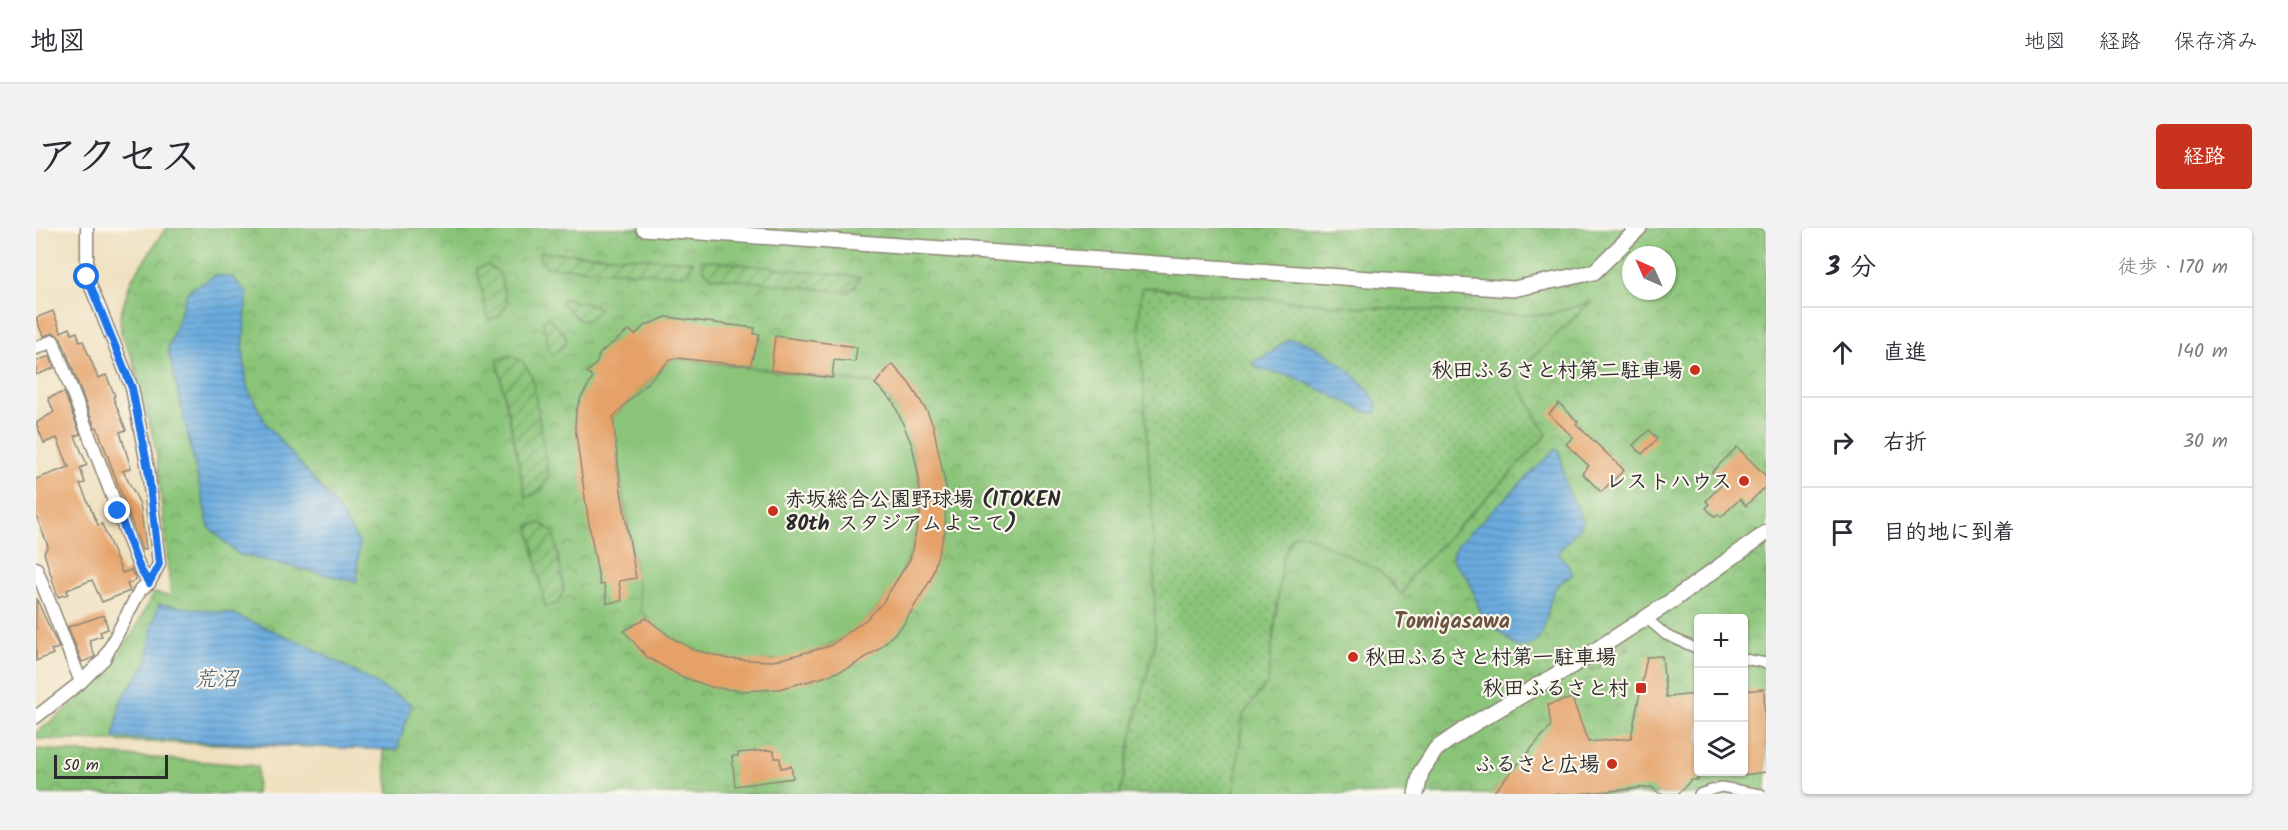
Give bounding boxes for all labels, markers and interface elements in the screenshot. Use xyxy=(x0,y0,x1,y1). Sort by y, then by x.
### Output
text: 地図 xyxy=(30,20,86,65)
text: 地図 xyxy=(2024,26,2066,59)
text: 経路 xyxy=(2099,26,2141,59)
text: 保存済み xyxy=(2174,26,2258,59)
button: 経路 xyxy=(2156,124,2252,189)
text: アクセス xyxy=(36,125,201,192)
north arrow xyxy=(1622,246,1676,300)
text: 3 分 xyxy=(1826,247,1876,289)
text: 徒歩 · 170 m xyxy=(2118,252,2228,284)
route start xyxy=(73,263,99,289)
icon: ahead xyxy=(1826,336,1859,369)
text: 直進 xyxy=(1883,336,1927,371)
text: 140 m xyxy=(2177,336,2228,368)
place label: 秋田ふるさと村第二駐車場 xyxy=(1431,355,1683,388)
marker: 秋田ふるさと村第二駐車場 xyxy=(1688,363,1702,377)
icon: right xyxy=(1826,426,1859,459)
text: 右折 xyxy=(1883,426,1927,461)
text: 30 m xyxy=(2183,426,2228,458)
place label: レストハウス xyxy=(1606,466,1732,499)
marker: レストハウス xyxy=(1737,474,1751,488)
place label: 赤坂総合公園野球場 (ITOKEN 80th スタジアムよこて) xyxy=(785,484,1061,541)
route end xyxy=(104,497,130,523)
marker: 赤坂総合公園野球場 (ITOKEN 80th スタジアムよこて) xyxy=(766,504,780,518)
icon: arrive xyxy=(1826,516,1859,549)
text: 目的地に到着 xyxy=(1883,516,2015,551)
district label: Tomigasawa xyxy=(1394,605,1510,640)
map controls xyxy=(1694,614,1748,776)
button: + xyxy=(1694,614,1748,668)
place label: 秋田ふるさと村第一駐車場 xyxy=(1365,642,1617,675)
marker: 秋田ふるさと村第一駐車場 xyxy=(1346,650,1360,664)
water label: 荒沼 xyxy=(194,663,240,698)
button: − xyxy=(1694,668,1748,722)
place label: 秋田ふるさと村 xyxy=(1482,673,1629,706)
marker: 秋田ふるさと村 xyxy=(1634,681,1648,695)
button: layers xyxy=(1694,722,1748,776)
place label: ふるさと広場 xyxy=(1474,749,1600,782)
scale bar xyxy=(54,752,168,780)
text: 50 m xyxy=(63,753,99,778)
marker: ふるさと広場 xyxy=(1605,757,1619,771)

